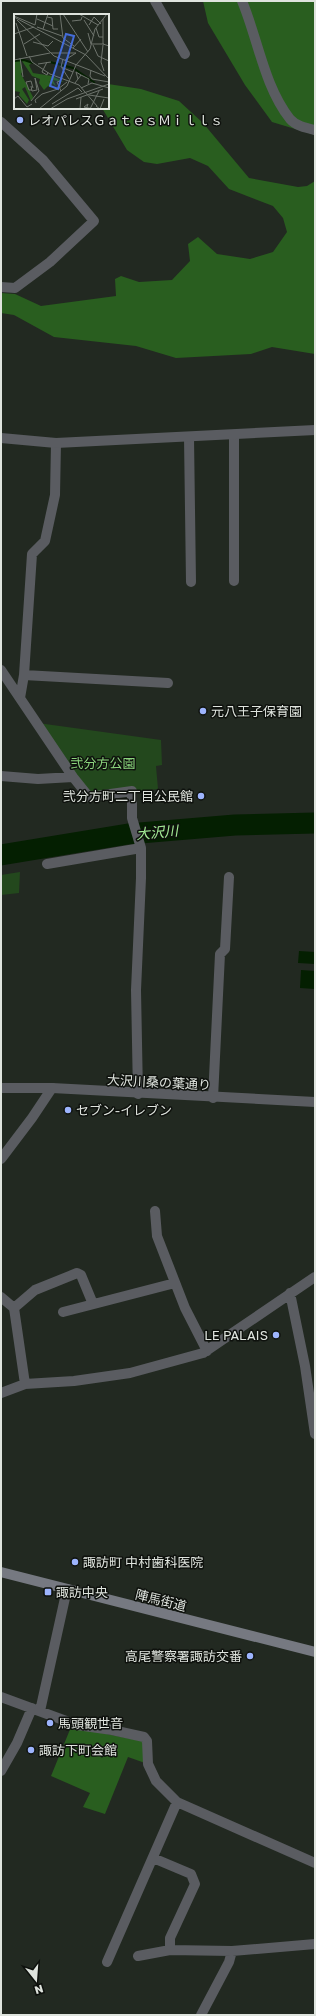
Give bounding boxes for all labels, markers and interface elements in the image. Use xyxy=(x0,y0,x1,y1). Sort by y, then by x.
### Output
inset map xyxy=(14,14,109,109)
place label: レオパレスＧａｔｅｓＭｉｌｌｓ xyxy=(28,112,223,128)
marker: レオパレスＧａｔｅｓＭｉｌｌｓ xyxy=(15,115,25,125)
place label: 元八王子保育園 xyxy=(211,703,302,719)
marker: 元八王子保育園 xyxy=(198,706,208,716)
park label: 弐分方公園 xyxy=(70,755,136,771)
place label: 弐分方町二丁目公民館 xyxy=(63,788,193,804)
marker: 弐分方町二丁目公民館 xyxy=(196,791,206,801)
water label: 大沢川 xyxy=(135,822,181,842)
street label: 大沢川桑の葉通り xyxy=(107,1071,211,1093)
place label: セブン-イレブン xyxy=(76,1102,172,1118)
marker: セブン-イレブン xyxy=(63,1105,73,1115)
place label: LE PALAIS xyxy=(204,1327,268,1343)
marker: LE PALAIS xyxy=(271,1330,281,1340)
place label: 諏訪町 中村歯科医院 xyxy=(83,1554,203,1570)
marker: 諏訪町 中村歯科医院 xyxy=(70,1557,80,1567)
place label: 諏訪中央 xyxy=(56,1584,108,1600)
street label: 陣馬街道 xyxy=(134,1586,188,1614)
marker: 諏訪中央 xyxy=(43,1587,53,1597)
place label: 高尾警察署諏訪交番 xyxy=(125,1648,242,1664)
marker: 高尾警察署諏訪交番 xyxy=(245,1651,255,1661)
place label: 馬頭観世音 xyxy=(58,1715,123,1731)
marker: 馬頭観世音 xyxy=(45,1718,55,1728)
place label: 諏訪下町会館 xyxy=(39,1742,117,1758)
marker: 諏訪下町会館 xyxy=(26,1745,36,1755)
north arrow xyxy=(16,1960,56,2000)
text: N xyxy=(33,1983,45,1997)

